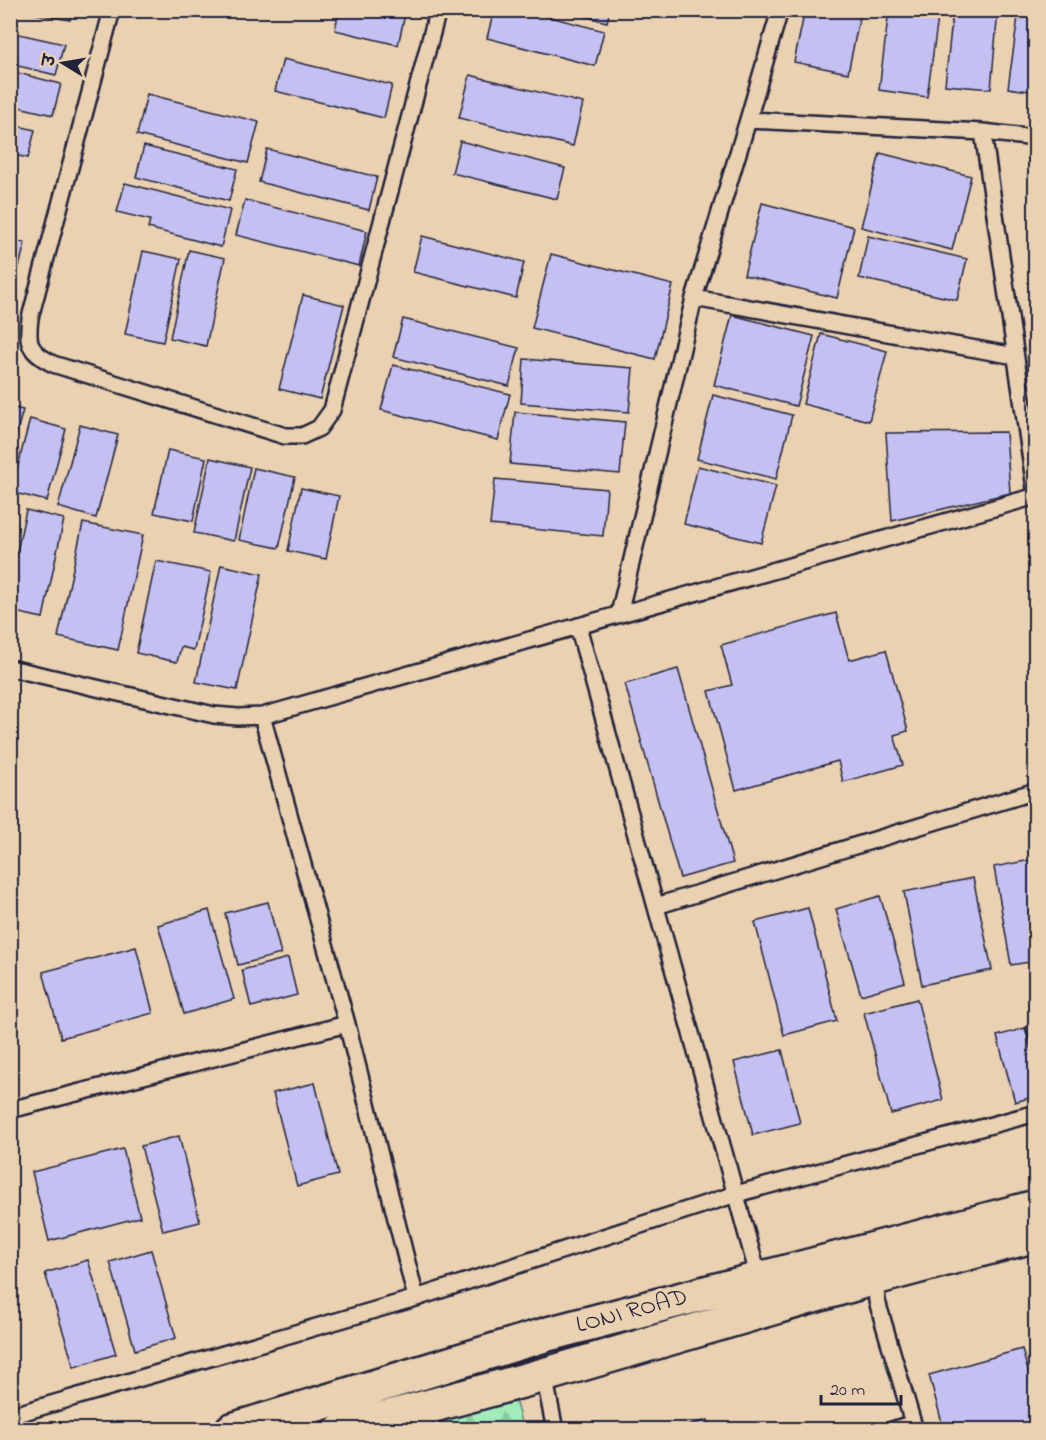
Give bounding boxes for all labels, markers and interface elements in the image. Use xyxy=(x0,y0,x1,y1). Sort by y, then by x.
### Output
north arrow xyxy=(33,33,93,93)
text: उ xyxy=(37,52,63,70)
street label: LONI ROAD xyxy=(572,1280,692,1344)
scale bar xyxy=(821,1368,900,1406)
text: 20 m xyxy=(830,1378,865,1404)

